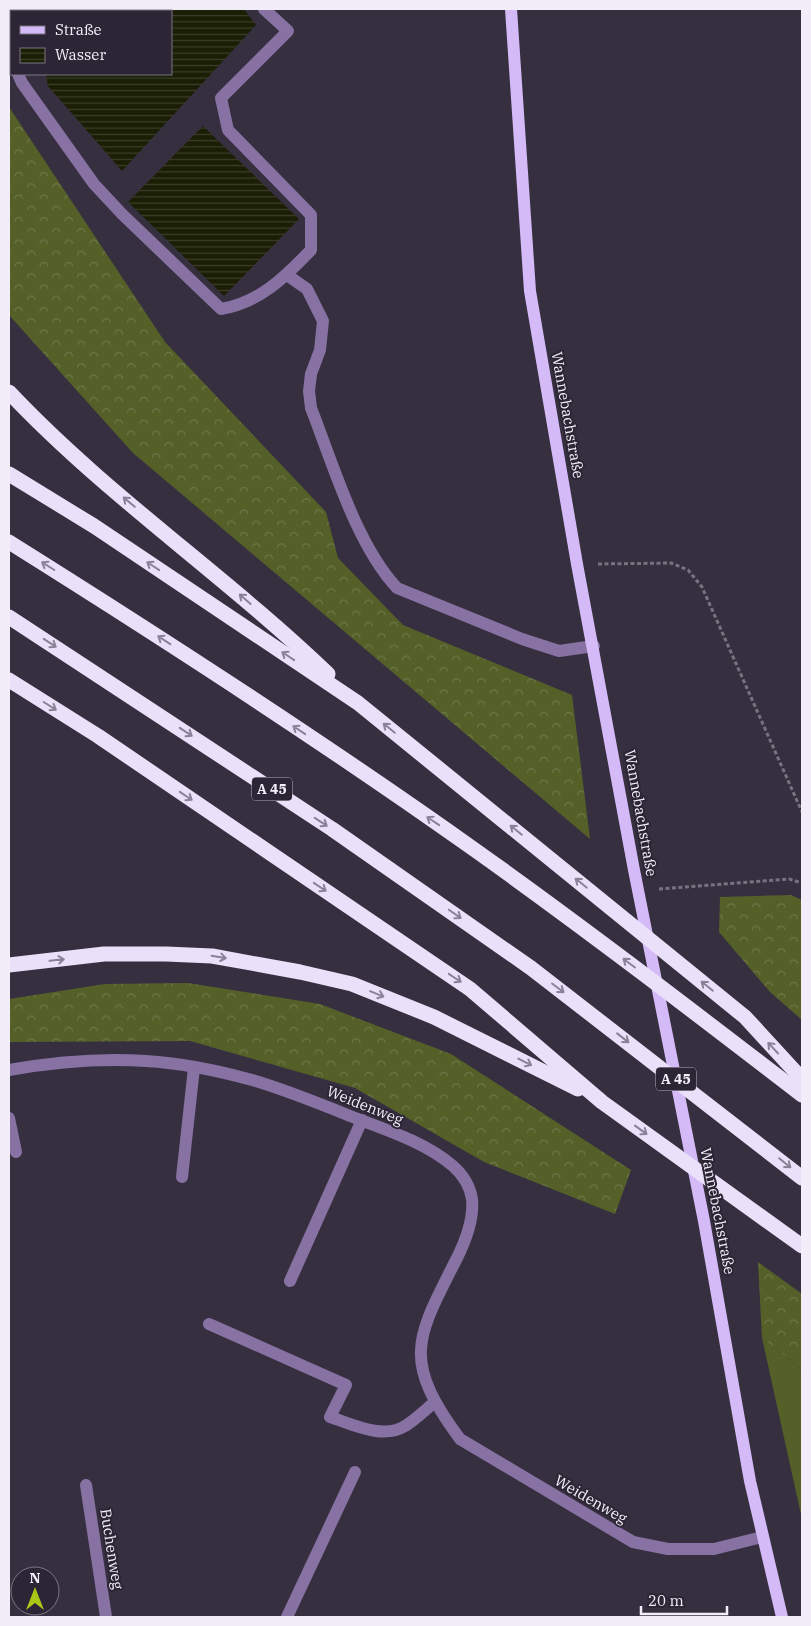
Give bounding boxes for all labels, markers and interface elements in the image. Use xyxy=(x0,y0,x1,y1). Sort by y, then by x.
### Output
legend xyxy=(10,10,172,75)
text: Straße xyxy=(55,20,102,39)
text: Wasser xyxy=(55,45,106,64)
street label: Wannebachstraße xyxy=(547,350,589,480)
one-way arrow xyxy=(123,496,136,507)
one-way arrow xyxy=(42,561,56,571)
one-way arrow xyxy=(146,561,160,571)
one-way arrow xyxy=(238,593,251,604)
one-way arrow xyxy=(157,635,171,645)
one-way arrow xyxy=(43,638,57,648)
one-way arrow xyxy=(281,651,295,662)
one-way arrow xyxy=(43,701,57,712)
one-way arrow xyxy=(383,723,396,734)
one-way arrow xyxy=(293,725,307,735)
one-way arrow xyxy=(178,728,192,738)
street label: Wannebachstraße xyxy=(620,748,662,878)
road number: A 45 xyxy=(252,778,292,801)
one-way arrow xyxy=(178,791,192,801)
one-way arrow xyxy=(427,816,441,826)
one-way arrow xyxy=(314,817,328,827)
one-way arrow xyxy=(510,825,523,836)
one-way arrow xyxy=(575,877,588,888)
one-way arrow xyxy=(313,882,327,892)
one-way arrow xyxy=(448,909,462,919)
one-way arrow xyxy=(211,952,227,962)
one-way arrow xyxy=(49,955,65,965)
one-way arrow xyxy=(622,958,636,968)
one-way arrow xyxy=(447,973,461,983)
one-way arrow xyxy=(701,980,714,991)
one-way arrow xyxy=(551,983,565,993)
one-way arrow xyxy=(369,990,384,999)
one-way arrow xyxy=(617,1032,630,1043)
one-way arrow xyxy=(768,1041,779,1054)
one-way arrow xyxy=(517,1057,532,1067)
road number: A 45 xyxy=(656,1068,696,1090)
street label: Weidenweg xyxy=(324,1081,406,1129)
one-way arrow xyxy=(634,1125,648,1135)
street label: Wannebachstraße xyxy=(696,1146,740,1276)
one-way arrow xyxy=(778,1158,791,1169)
street label: Weidenweg xyxy=(551,1471,631,1527)
street label: Buchenweg xyxy=(96,1507,128,1591)
north arrow xyxy=(10,1566,60,1616)
text: N xyxy=(29,1569,41,1587)
scale bar xyxy=(641,1584,727,1616)
text: 20 m xyxy=(648,1591,684,1610)

